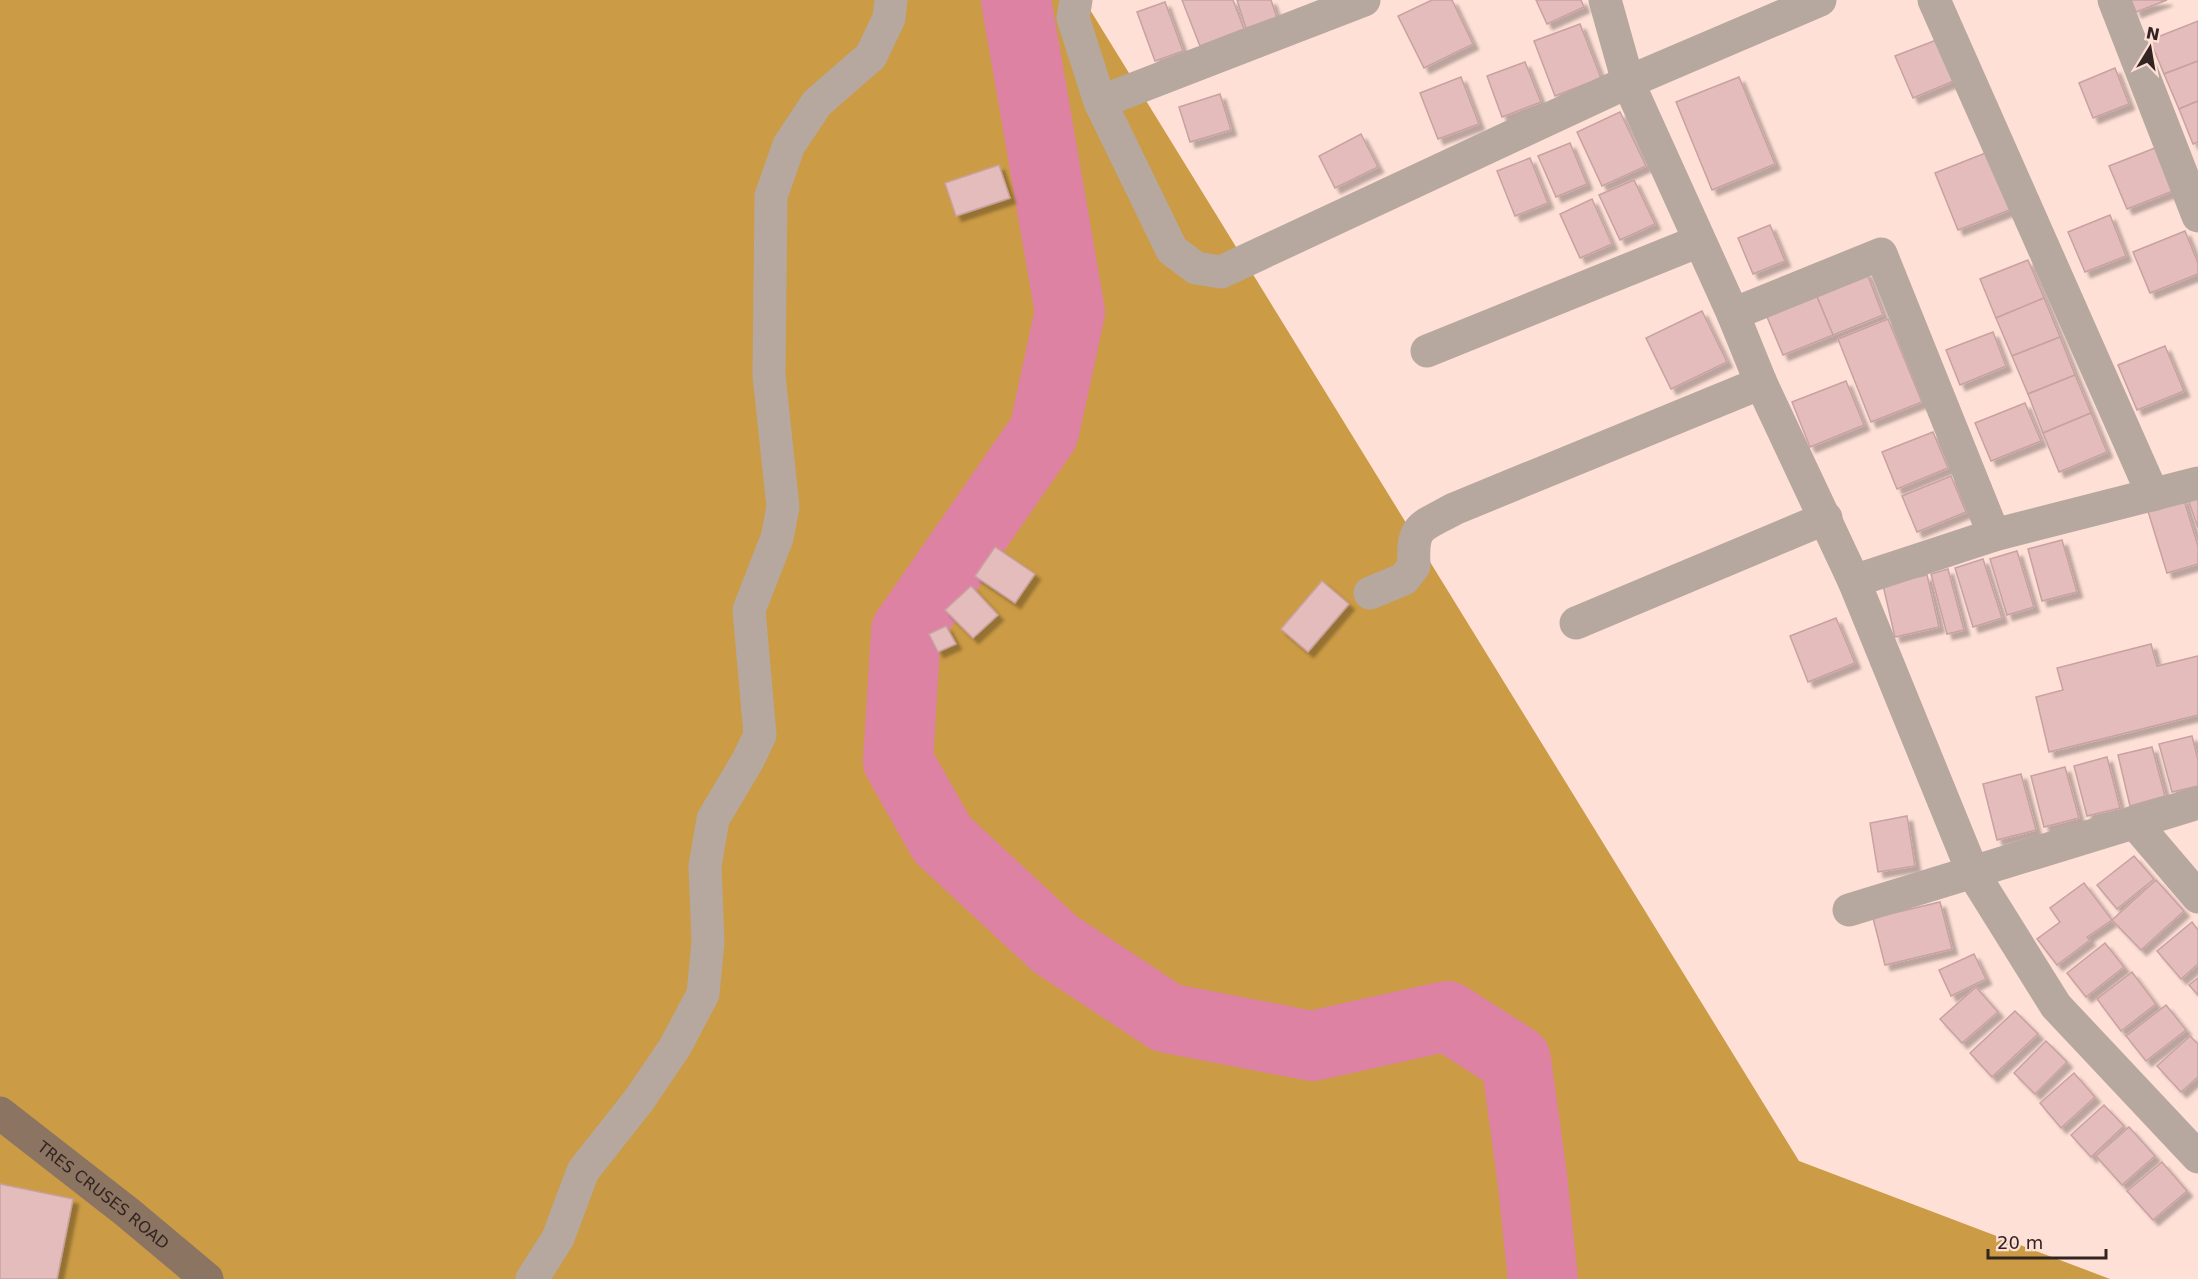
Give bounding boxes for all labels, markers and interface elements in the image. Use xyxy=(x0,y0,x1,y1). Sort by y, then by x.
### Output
north arrow xyxy=(2120,18,2180,78)
text: N xyxy=(2144,23,2161,44)
street label: TRES CRUSES ROAD xyxy=(33,1136,173,1253)
scale bar xyxy=(1988,1222,2106,1260)
text: 20 m xyxy=(1997,1232,2043,1253)

